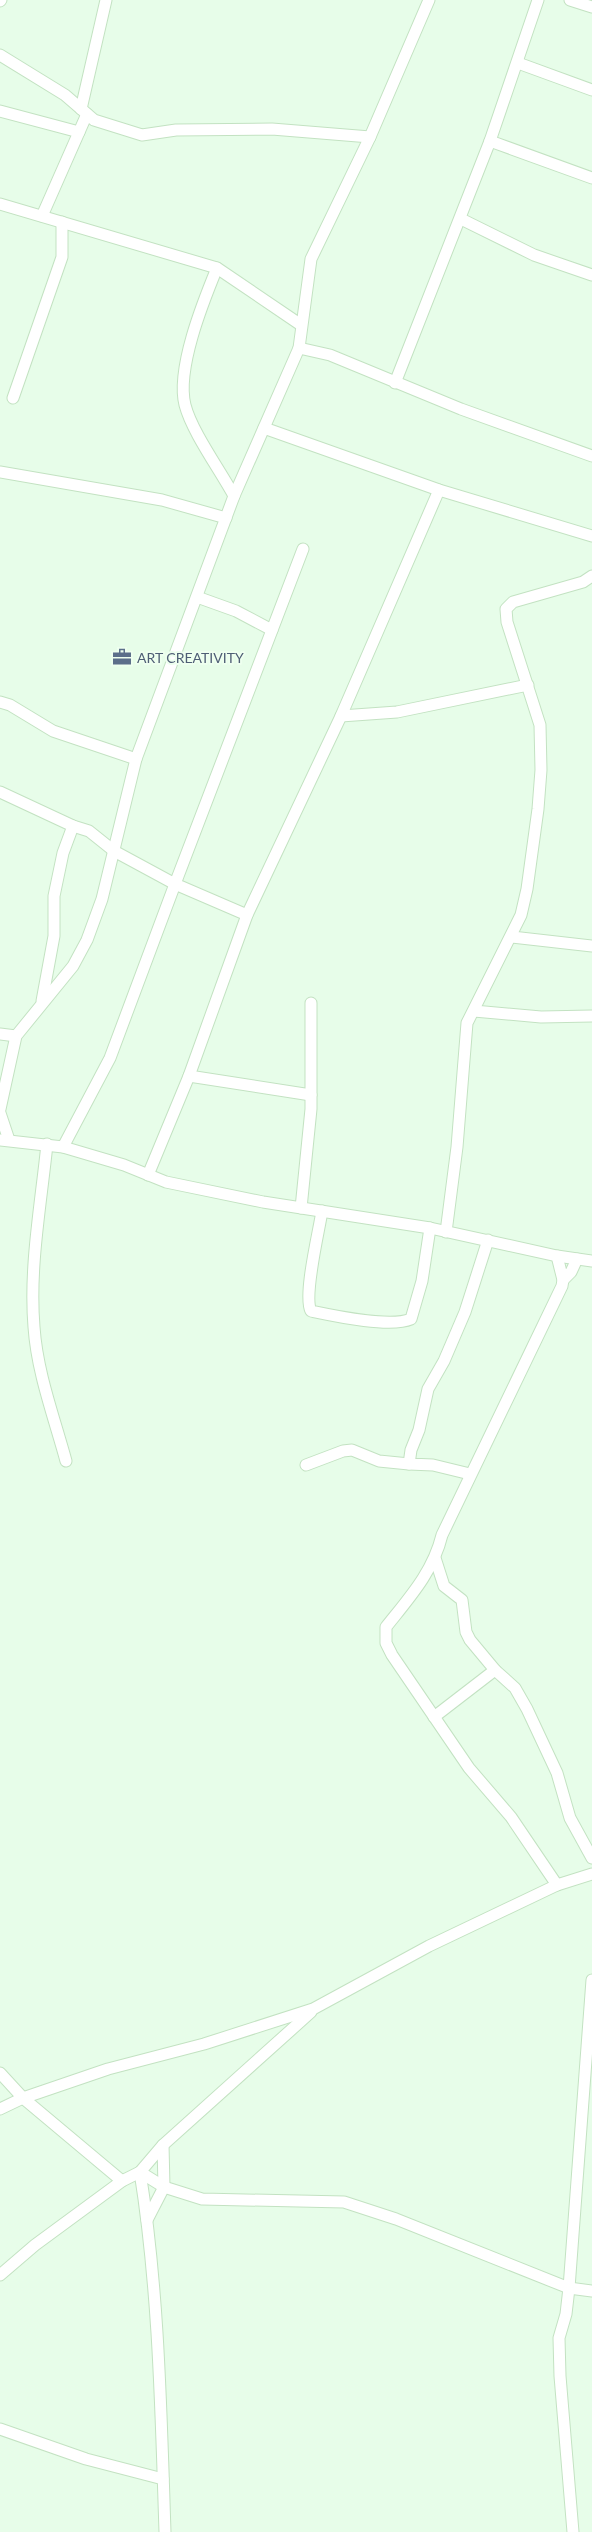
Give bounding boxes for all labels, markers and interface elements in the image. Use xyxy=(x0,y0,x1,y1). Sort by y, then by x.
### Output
office icon: ART CREATIVITY xyxy=(111,646,133,668)
place label: ART CREATIVITY xyxy=(137,649,244,666)

